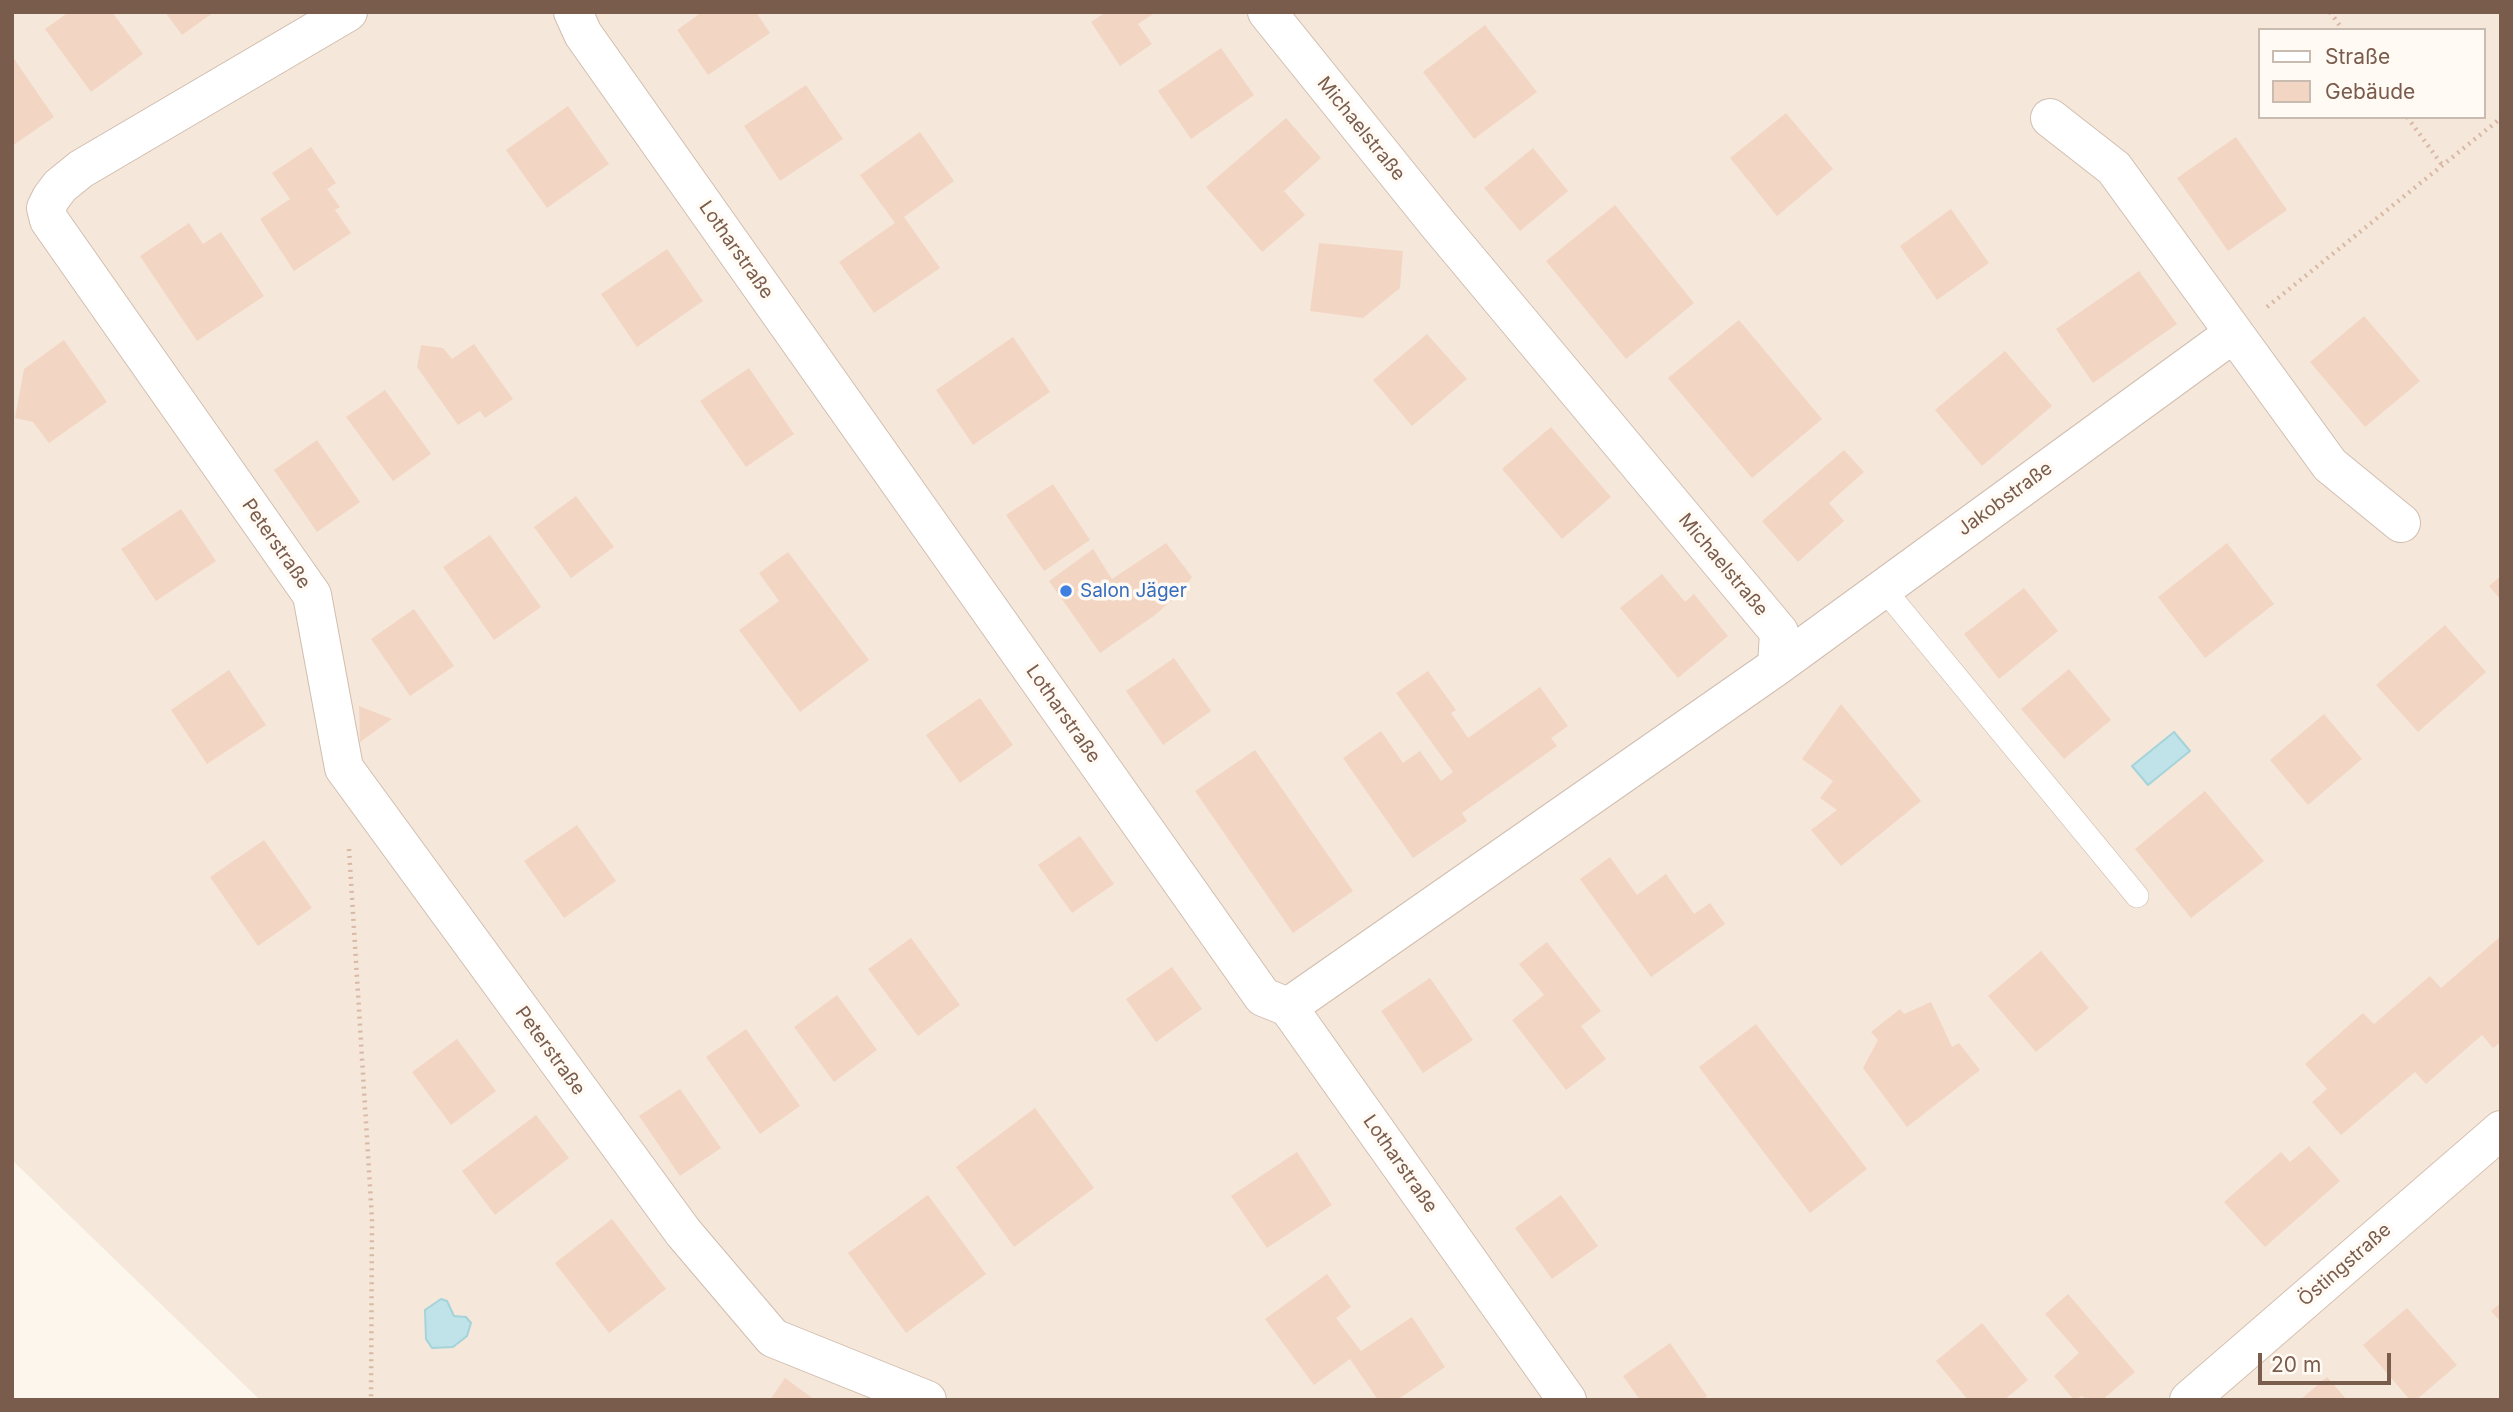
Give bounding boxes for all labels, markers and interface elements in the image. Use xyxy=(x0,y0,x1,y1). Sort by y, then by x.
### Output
legend xyxy=(2258,28,2485,119)
text: Straße xyxy=(2325,44,2390,69)
street label: Michaelstraße xyxy=(1312,72,1410,186)
text: Gebäude xyxy=(2325,79,2415,104)
street label: Lotharstraße xyxy=(694,197,778,303)
street label: Jakobstraße xyxy=(1953,457,2057,541)
street label: Peterstraße xyxy=(237,495,315,593)
street label: Michaelstraße xyxy=(1673,509,1773,621)
place label: Salon Jäger xyxy=(1080,580,1187,602)
marker: Salon Jäger xyxy=(1058,583,1074,599)
street label: Lotharstraße xyxy=(1021,661,1105,767)
street label: Peterstraße xyxy=(510,1002,590,1100)
street label: Lotharstraße xyxy=(1358,1111,1442,1217)
street label: Östingstraße xyxy=(2294,1219,2396,1311)
scale bar xyxy=(2261,1338,2394,1382)
text: 20 m xyxy=(2271,1352,2321,1377)

